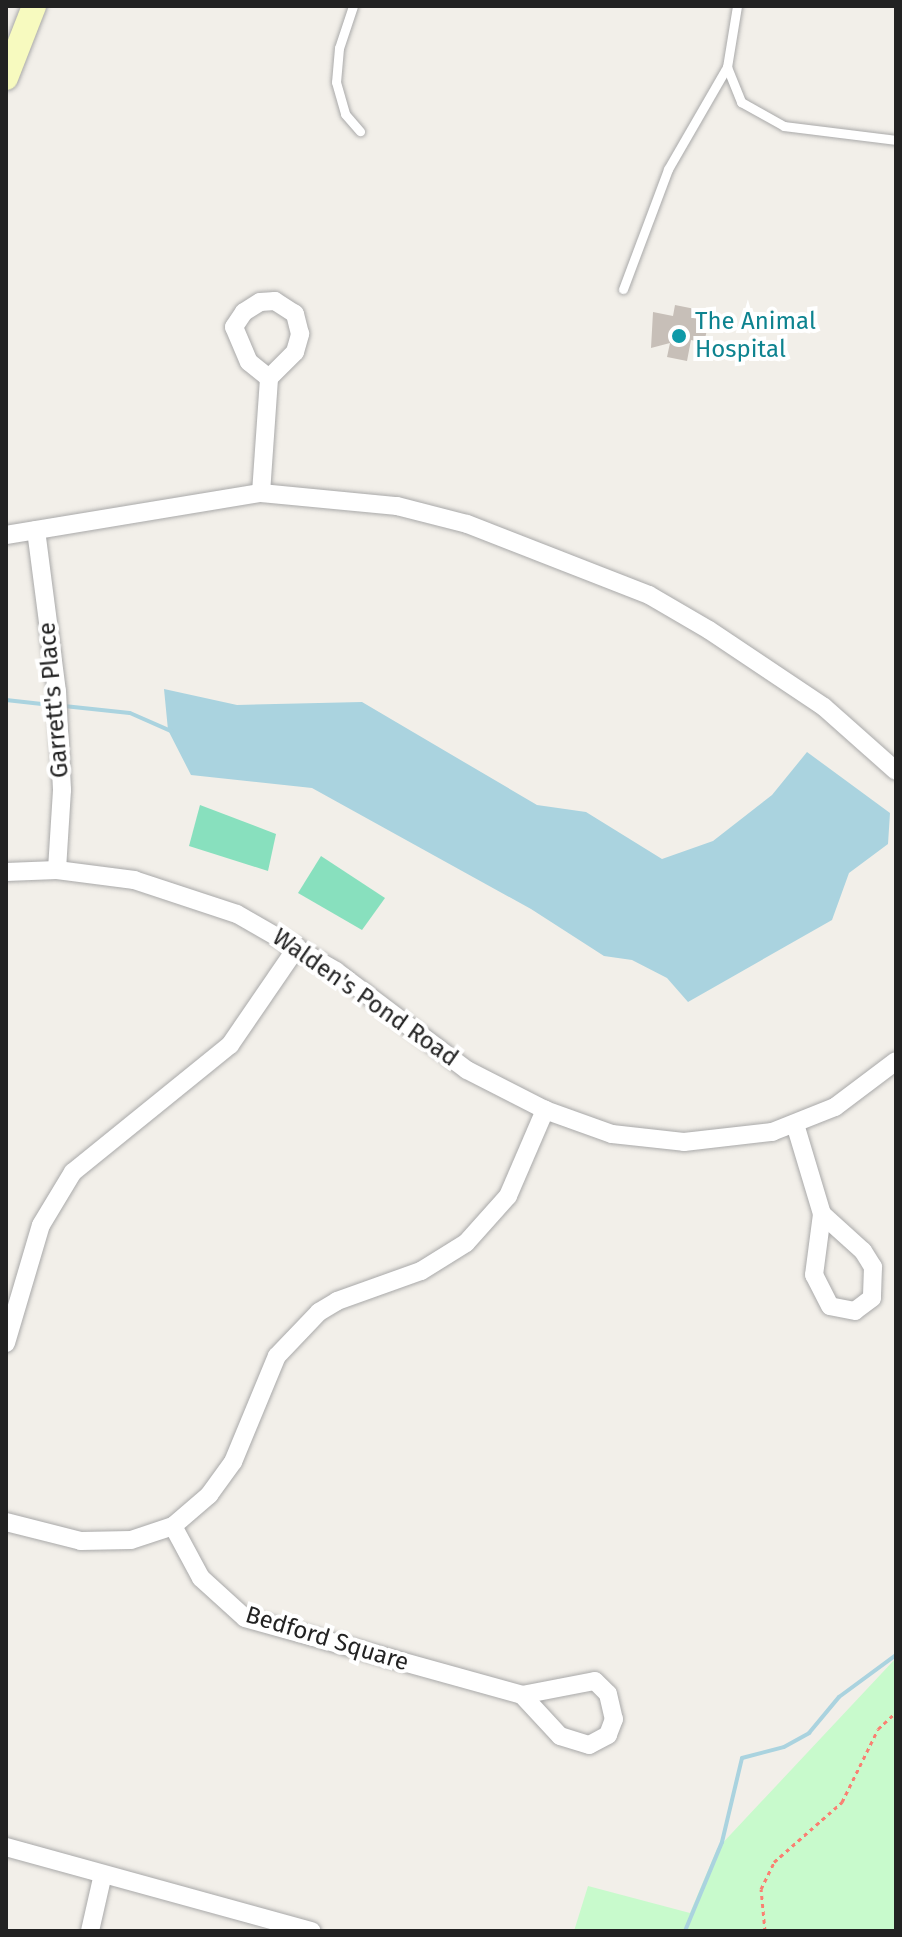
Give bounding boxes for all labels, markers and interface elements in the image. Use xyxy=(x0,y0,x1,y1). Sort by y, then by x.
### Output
place label: The Animal Hospital xyxy=(695,308,816,364)
marker: The Animal Hospital xyxy=(670,327,688,345)
street label: Garrett's Place xyxy=(33,621,75,779)
street label: Walden's Pond Road xyxy=(267,923,463,1073)
street label: Bedford Square xyxy=(242,1600,412,1678)

